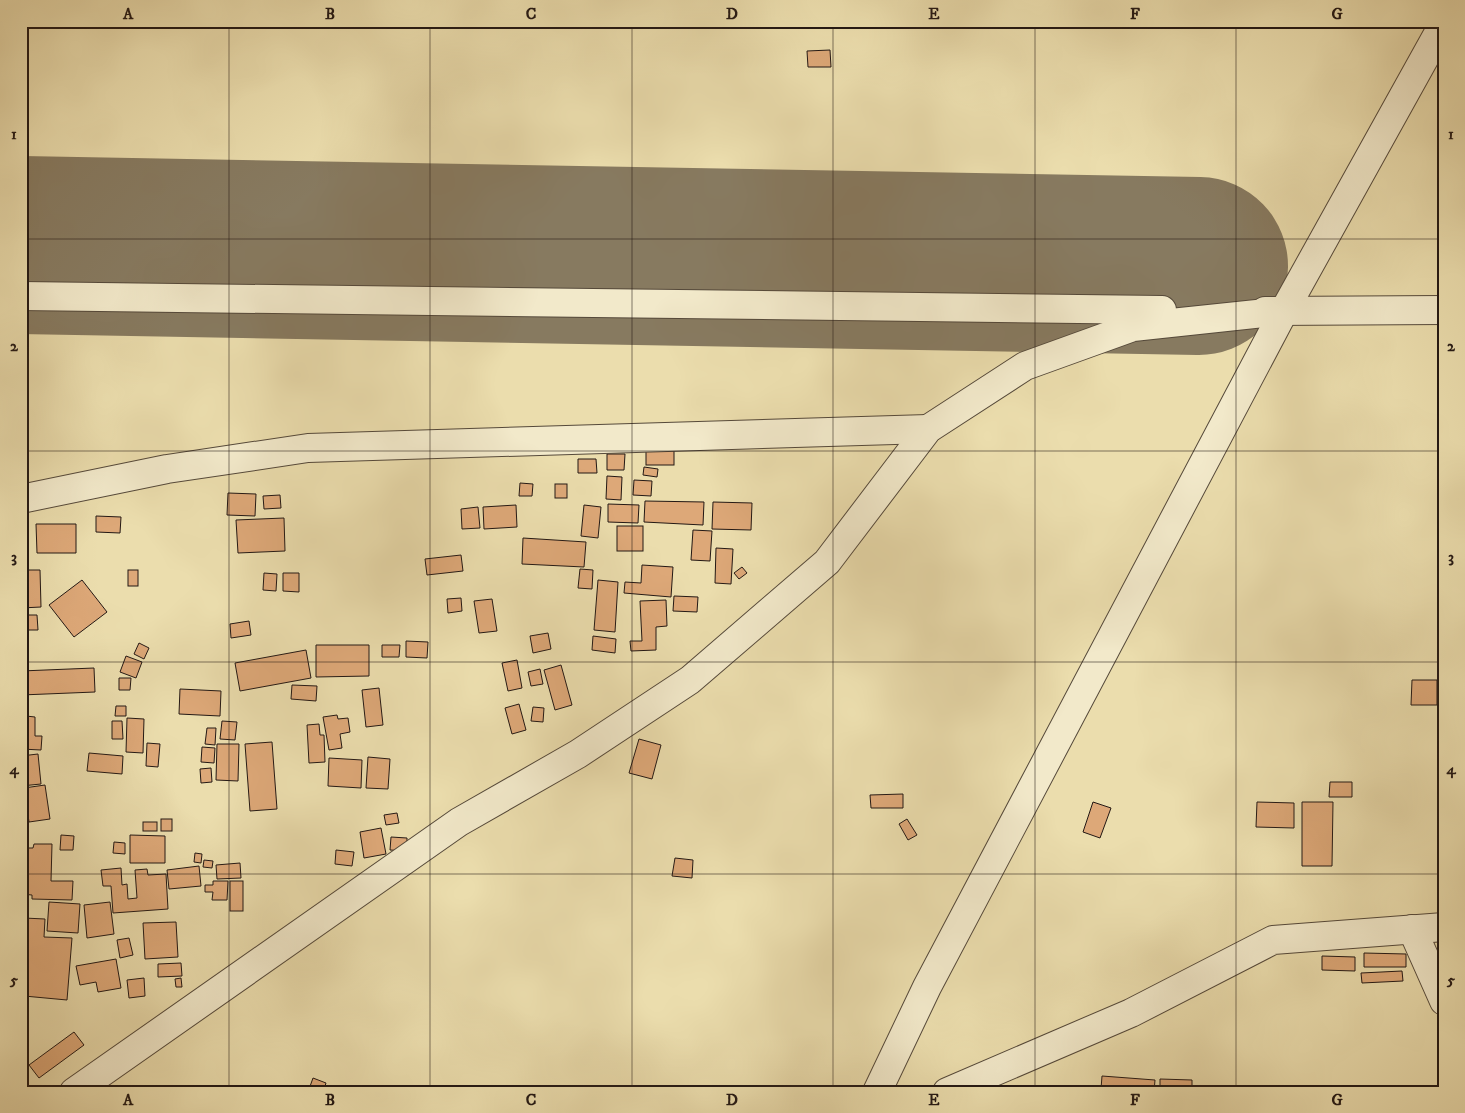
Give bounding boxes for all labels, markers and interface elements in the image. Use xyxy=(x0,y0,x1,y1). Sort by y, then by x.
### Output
text: A xyxy=(122,4,134,24)
text: B xyxy=(325,4,335,24)
text: C xyxy=(526,4,536,24)
text: D xyxy=(726,4,738,24)
text: E xyxy=(928,4,940,24)
text: F xyxy=(1130,4,1140,24)
text: G xyxy=(1331,4,1343,24)
text: 1 xyxy=(11,124,17,144)
text: 1 xyxy=(1448,124,1454,144)
text: 2 xyxy=(10,336,19,356)
text: 2 xyxy=(1447,336,1456,356)
text: 3 xyxy=(11,547,17,567)
text: 3 xyxy=(1448,547,1454,567)
text: 4 xyxy=(8,759,19,779)
text: 4 xyxy=(1445,759,1456,779)
text: 5 xyxy=(9,970,18,990)
text: 5 xyxy=(1446,970,1455,990)
text: A xyxy=(122,1090,134,1110)
text: B xyxy=(325,1090,335,1110)
text: C xyxy=(526,1090,536,1110)
text: D xyxy=(726,1090,738,1110)
text: E xyxy=(928,1090,940,1110)
text: F xyxy=(1130,1090,1140,1110)
text: G xyxy=(1331,1090,1343,1110)

